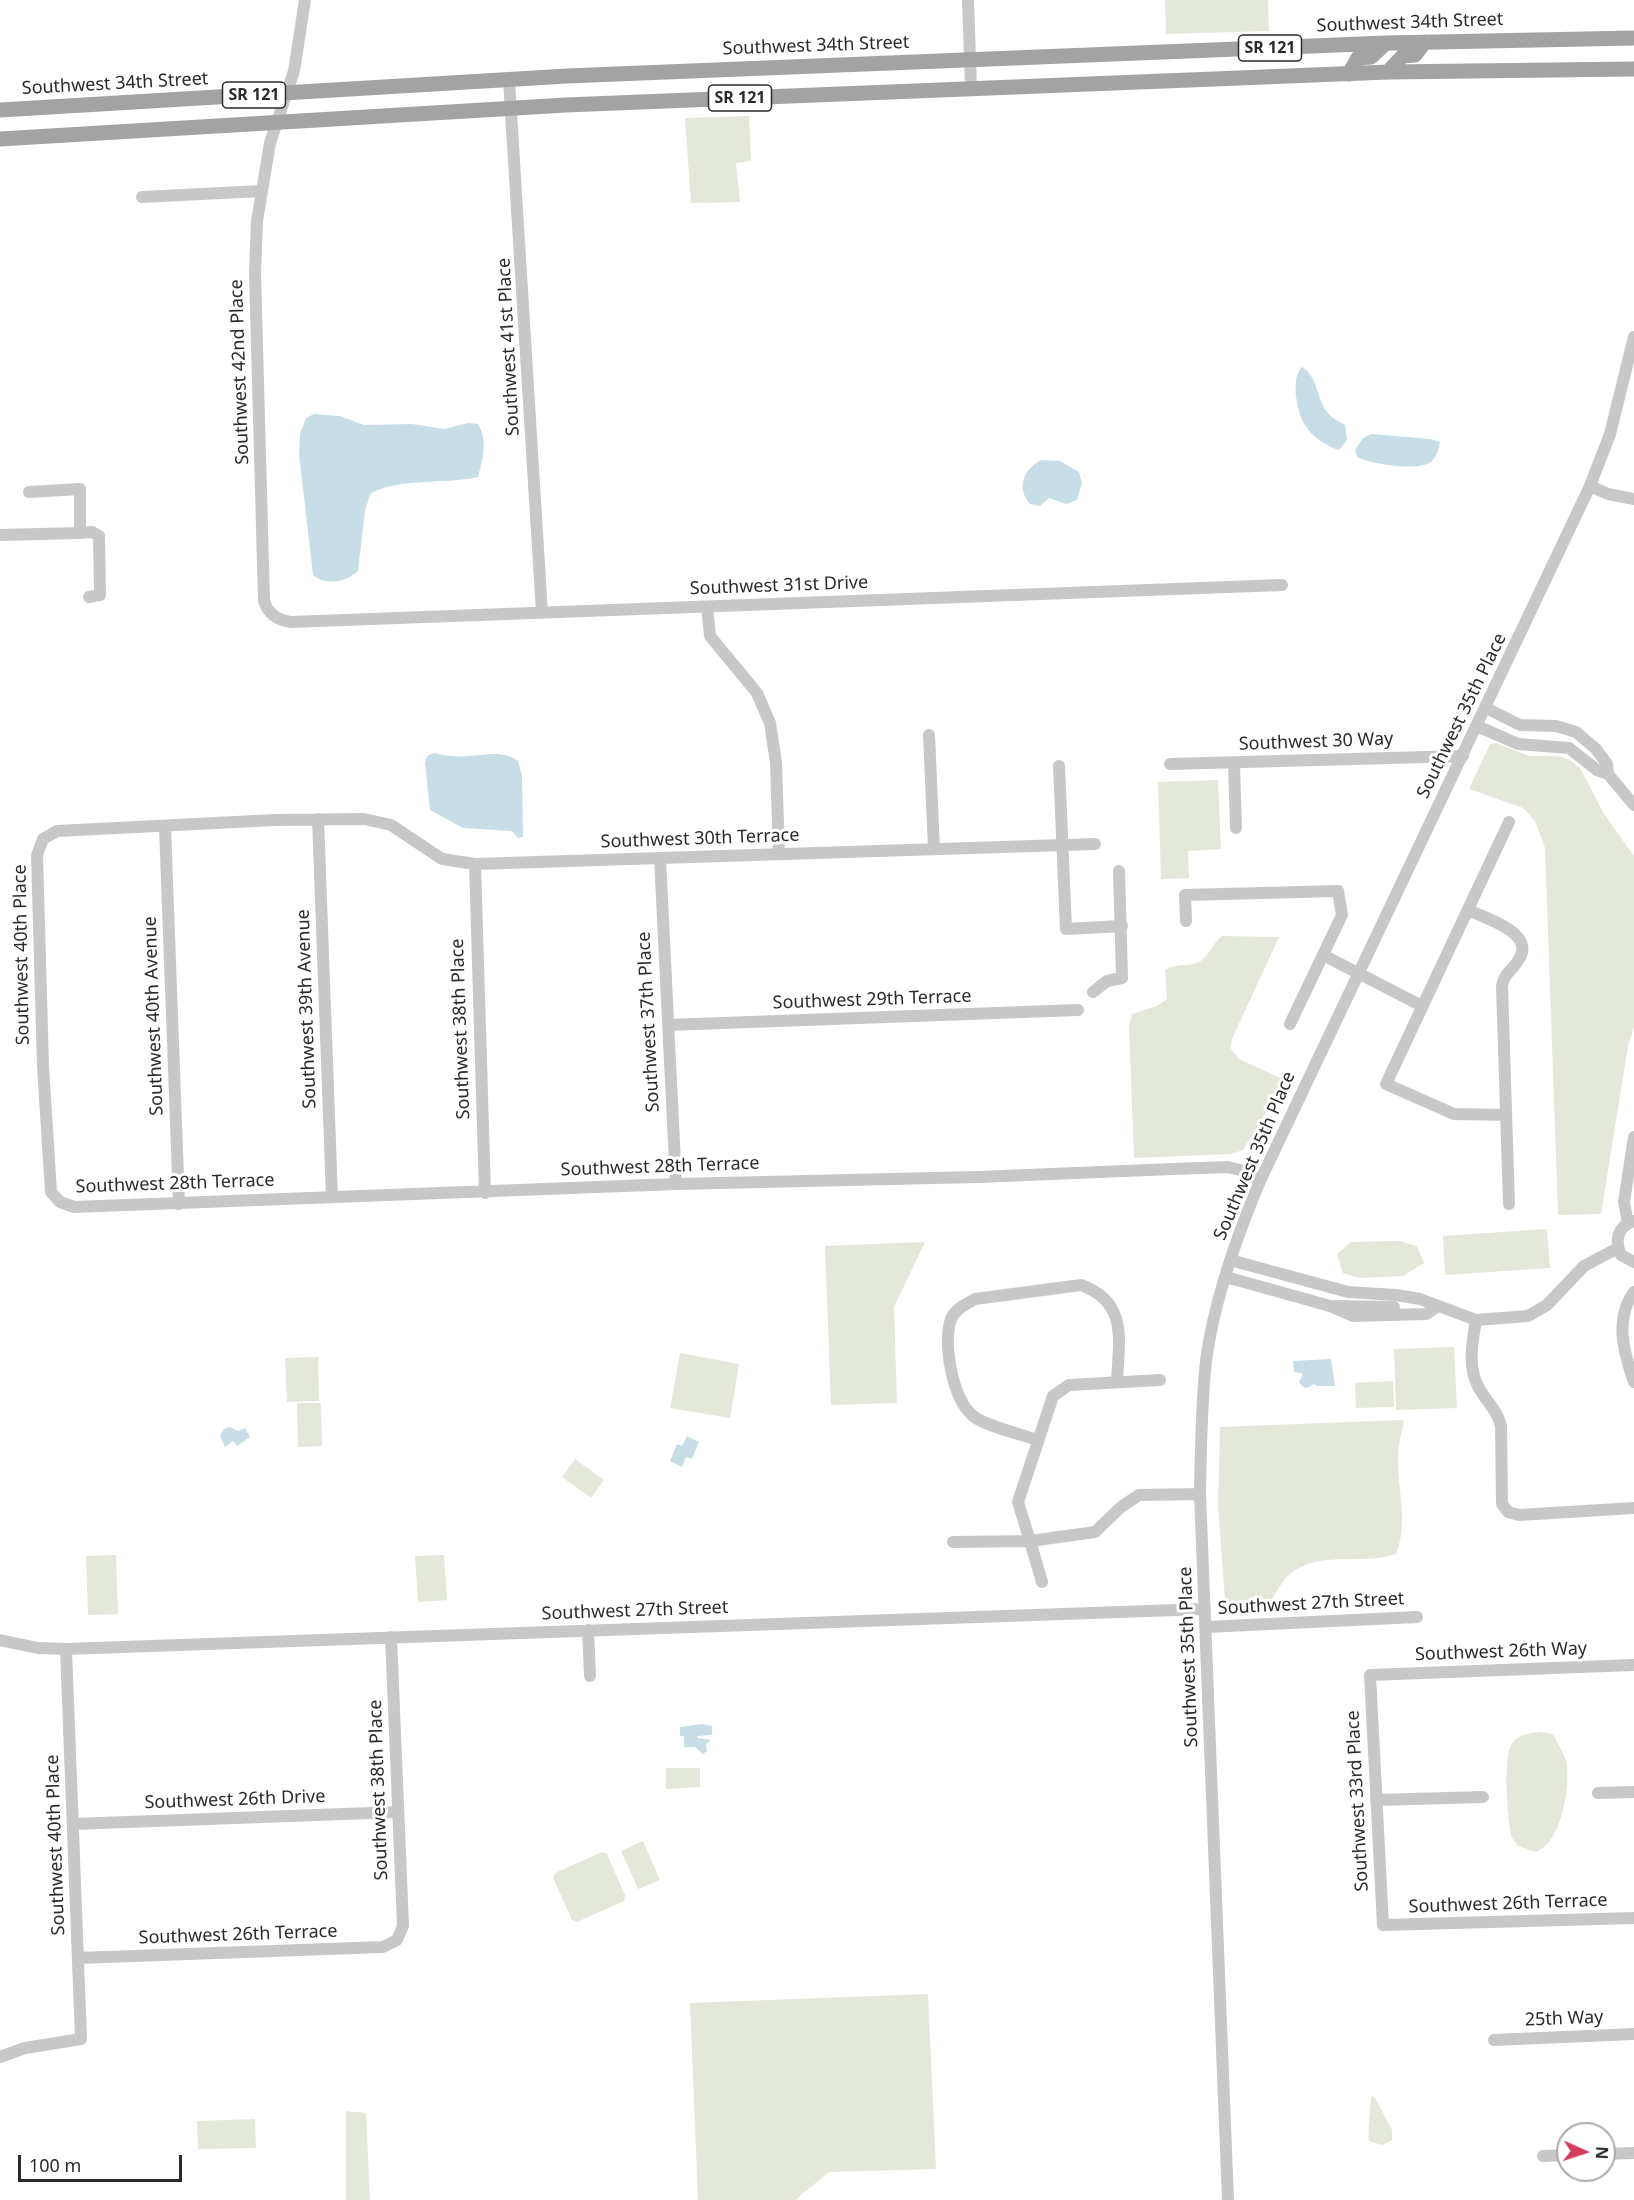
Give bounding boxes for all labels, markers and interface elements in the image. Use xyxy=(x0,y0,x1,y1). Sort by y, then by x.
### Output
street label: Southwest 34th Street xyxy=(1316,9,1504,37)
street label: Southwest 34th Street xyxy=(722,32,910,60)
road number: SR 121 xyxy=(1238,35,1302,61)
street label: Southwest 34th Street xyxy=(21,68,209,100)
road number: SR 121 xyxy=(222,82,286,108)
road number: SR 121 xyxy=(708,85,771,111)
street label: Southwest 41st Place xyxy=(494,257,524,437)
street label: Southwest 42nd Place xyxy=(226,279,254,465)
street label: Southwest 31st Drive xyxy=(689,572,869,600)
street label: Southwest 35th Place xyxy=(1413,630,1511,802)
street label: Southwest 30 Way xyxy=(1238,729,1394,755)
street label: Southwest 30th Terrace xyxy=(600,825,800,853)
street label: Southwest 40th Place xyxy=(10,864,34,1046)
street label: Southwest 39th Avenue xyxy=(293,909,321,1109)
street label: Southwest 40th Avenue xyxy=(140,916,168,1116)
street label: Southwest 37th Place xyxy=(633,931,665,1113)
street label: Southwest 38th Place xyxy=(447,938,475,1120)
street label: Southwest 29th Terrace xyxy=(772,986,972,1014)
street label: Southwest 35th Place xyxy=(1210,1069,1300,1243)
street label: Southwest 28th Terrace xyxy=(560,1153,760,1181)
street label: Southwest 28th Terrace xyxy=(75,1170,275,1198)
street label: Southwest 35th Place xyxy=(1175,1566,1203,1748)
street label: Southwest 27th Street xyxy=(1217,1588,1405,1620)
street label: Southwest 27th Street xyxy=(541,1597,729,1625)
street label: Southwest 26th Way xyxy=(1415,1638,1587,1666)
street label: Southwest 38th Place xyxy=(365,1699,393,1881)
street label: Southwest 33rd Place xyxy=(1342,1710,1374,1892)
street label: Southwest 40th Place xyxy=(42,1754,70,1936)
street label: Southwest 26th Drive xyxy=(144,1786,326,1814)
street label: Southwest 26th Terrace xyxy=(1408,1890,1608,1918)
street label: Southwest 26th Terrace xyxy=(138,1921,338,1949)
street label: 25th Way xyxy=(1524,2007,1604,2031)
north arrow xyxy=(1556,2122,1616,2182)
scale bar xyxy=(21,2143,184,2181)
text: N xyxy=(1591,2146,1613,2160)
text: 100 m xyxy=(29,2153,81,2177)

